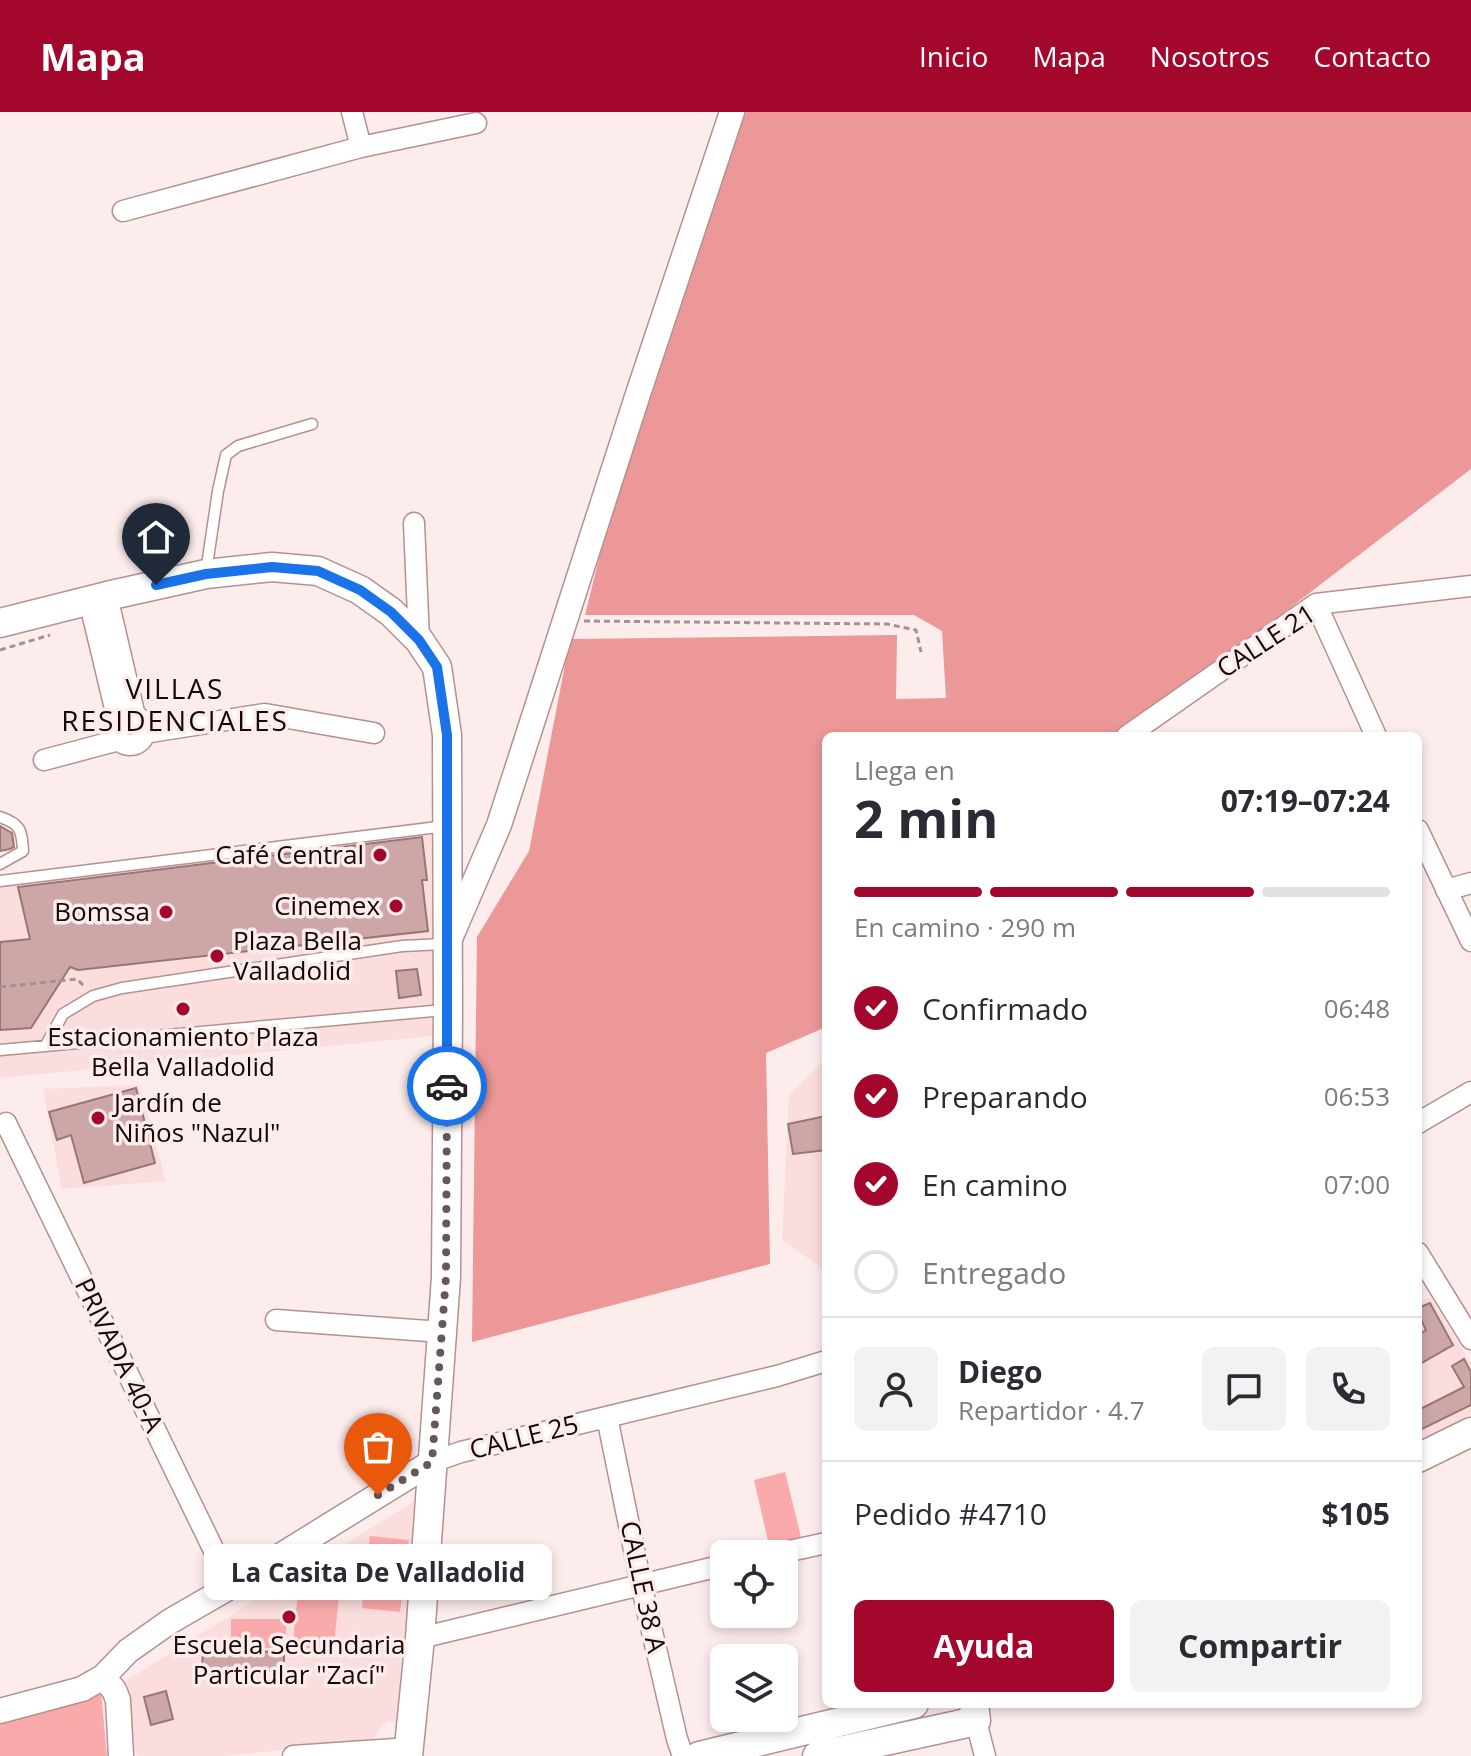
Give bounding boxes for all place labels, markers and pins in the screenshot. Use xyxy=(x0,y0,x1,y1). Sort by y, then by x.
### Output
pin xyxy=(122,503,190,585)
place label: Café Central xyxy=(215,836,364,872)
marker: Café Central xyxy=(371,846,389,864)
place label: Cinemex xyxy=(274,887,380,923)
place label: Bomssa xyxy=(54,893,150,929)
marker: Cinemex xyxy=(387,897,405,915)
marker: Bomssa xyxy=(157,903,175,921)
place label: Plaza Bella Valladolid xyxy=(233,922,362,988)
marker: Plaza Bella Valladolid xyxy=(208,947,226,965)
marker: Estacionamiento Plaza Bella Valladolid xyxy=(174,1000,192,1018)
place label: Estacionamiento Plaza Bella Valladolid xyxy=(47,1018,319,1084)
place label: Jardín de Niños "Nazul" xyxy=(111,1084,280,1150)
marker: Jardín de Niños "Nazul" xyxy=(89,1109,107,1127)
pin xyxy=(344,1413,412,1495)
callout: La Casita De Valladolid xyxy=(204,1543,552,1599)
marker: Escuela Secundaria Particular "Zací" xyxy=(280,1608,298,1626)
place label: Escuela Secundaria Particular "Zací" xyxy=(173,1626,405,1692)

